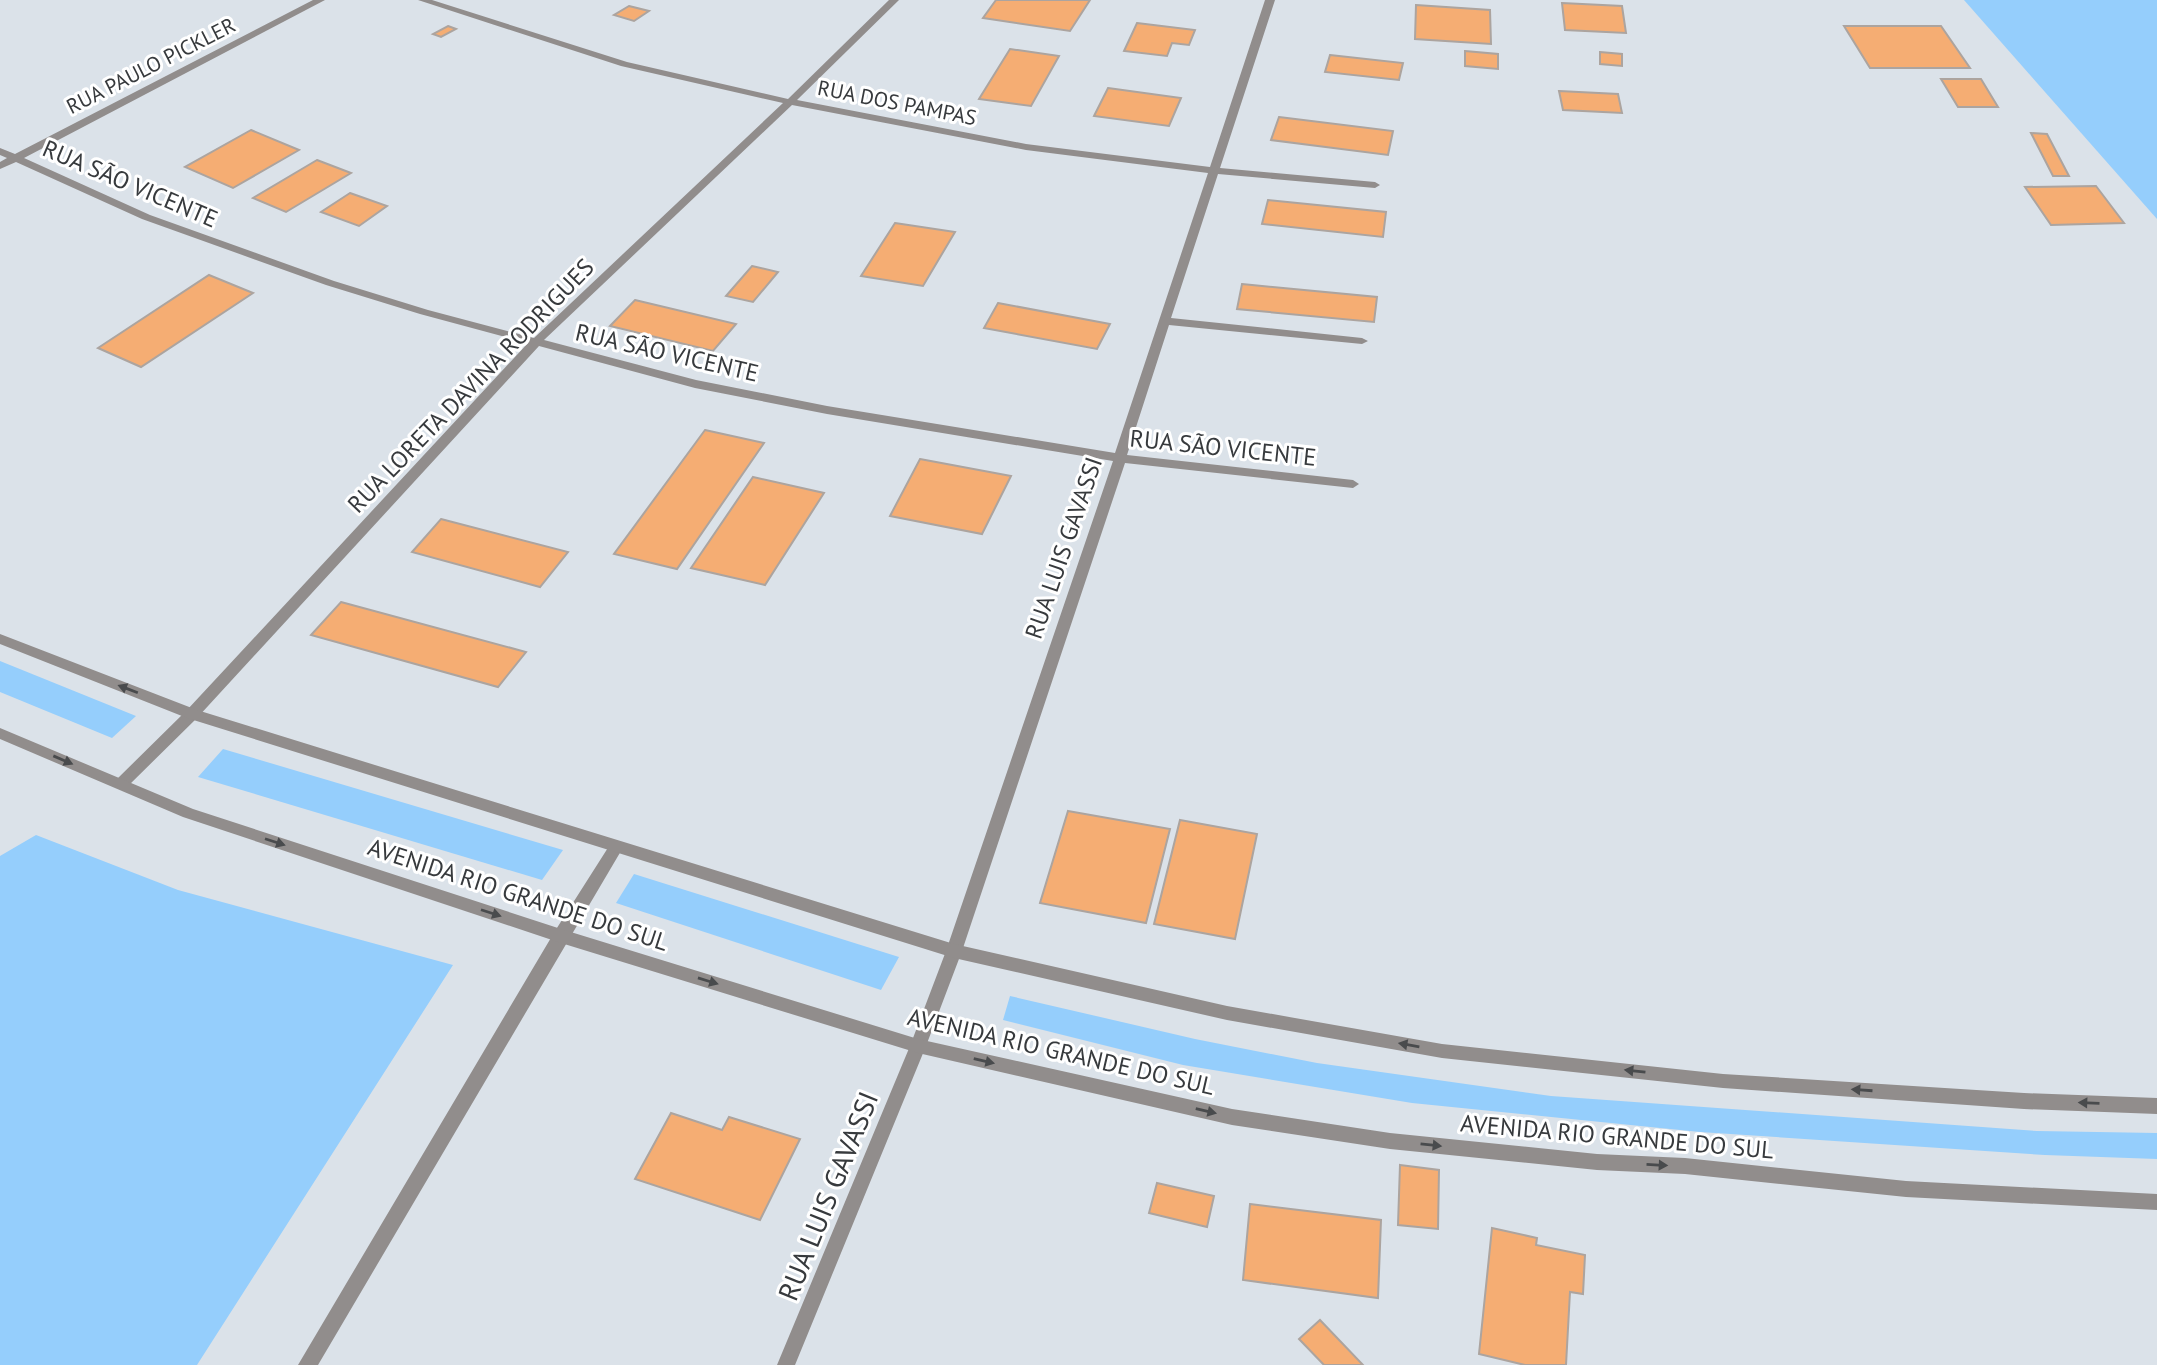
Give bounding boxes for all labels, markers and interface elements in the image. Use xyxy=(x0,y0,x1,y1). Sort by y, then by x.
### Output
street label: RUA PAULO PICKLER xyxy=(62,11,240,120)
street label: RUA DOS PAMPAS xyxy=(815,74,979,131)
street label: RUA SÃO VICENTE xyxy=(38,133,222,234)
street label: RUA LORETA DAVINA RODRIGUES xyxy=(341,252,601,519)
street label: RUA SÃO VICENTE xyxy=(572,316,762,389)
street label: RUA SÃO VICENTE xyxy=(1128,422,1318,473)
street label: RUA LUIS GAVASSI xyxy=(1018,453,1109,643)
one-way arrow xyxy=(118,683,139,694)
one-way arrow xyxy=(53,754,74,765)
street label: AVENIDA RIO GRANDE DO SUL xyxy=(364,831,672,958)
one-way arrow xyxy=(264,837,285,848)
one-way arrow xyxy=(481,908,502,918)
one-way arrow xyxy=(698,977,719,987)
street label: AVENIDA RIO GRANDE DO SUL xyxy=(905,1001,1218,1102)
one-way arrow xyxy=(1398,1039,1420,1050)
one-way arrow xyxy=(973,1056,995,1067)
one-way arrow xyxy=(1624,1066,1646,1077)
one-way arrow xyxy=(1850,1085,1872,1096)
street label: RUA LUIS GAVASSI xyxy=(769,1086,886,1306)
one-way arrow xyxy=(2078,1098,2100,1109)
one-way arrow xyxy=(1195,1106,1217,1117)
street label: AVENIDA RIO GRANDE DO SUL xyxy=(1459,1107,1775,1166)
one-way arrow xyxy=(1420,1140,1442,1151)
one-way arrow xyxy=(1647,1160,1669,1171)

